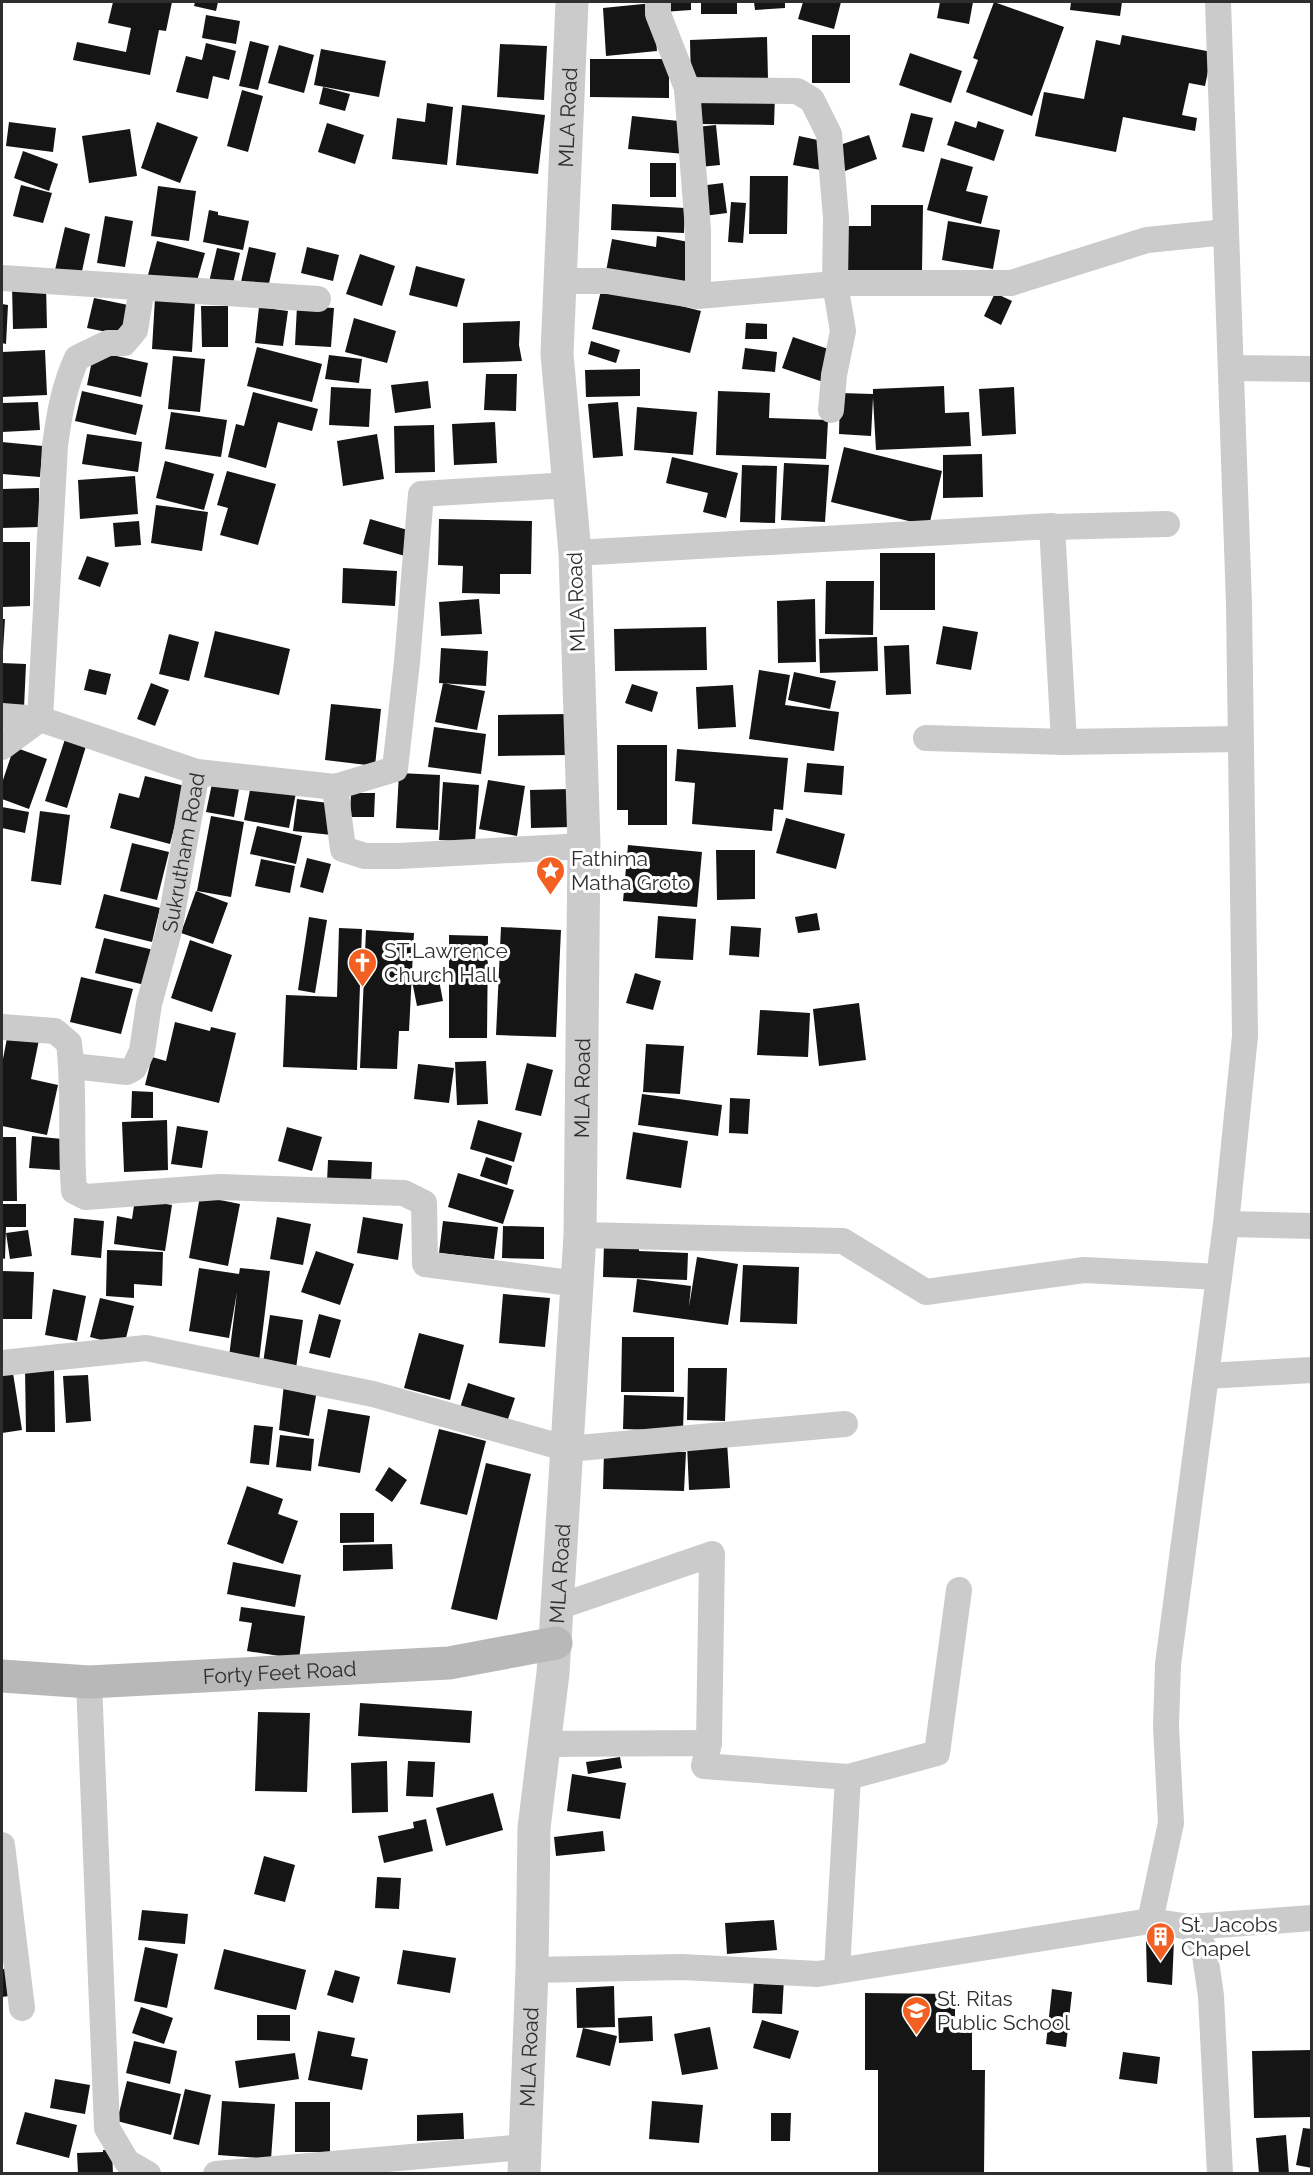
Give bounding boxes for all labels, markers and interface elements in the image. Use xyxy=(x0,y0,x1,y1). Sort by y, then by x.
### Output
street label: MLA Road xyxy=(552,67,582,168)
street label: MLA Road xyxy=(562,552,590,652)
street label: Sukrutham Road xyxy=(156,771,209,935)
place label: Fathima Matha Groto xyxy=(571,846,691,895)
place icon: Fathima Matha Groto xyxy=(534,854,566,896)
place label: ST.Lawrence Church Hall xyxy=(384,938,508,987)
church icon: ST.Lawrence Church Hall xyxy=(347,946,379,988)
street label: MLA Road xyxy=(568,1038,595,1138)
street label: MLA Road xyxy=(544,1523,575,1624)
street label: Forty Feet Road xyxy=(202,1655,357,1688)
place label: St. Jacobs Chapel xyxy=(1181,1912,1278,1961)
building icon: St. Jacobs Chapel xyxy=(1144,1920,1176,1962)
place label: St. Ritas Public School xyxy=(937,1986,1070,2035)
school or university icon: St. Ritas Public School xyxy=(900,1994,932,2036)
street label: MLA Road xyxy=(514,2007,543,2108)

